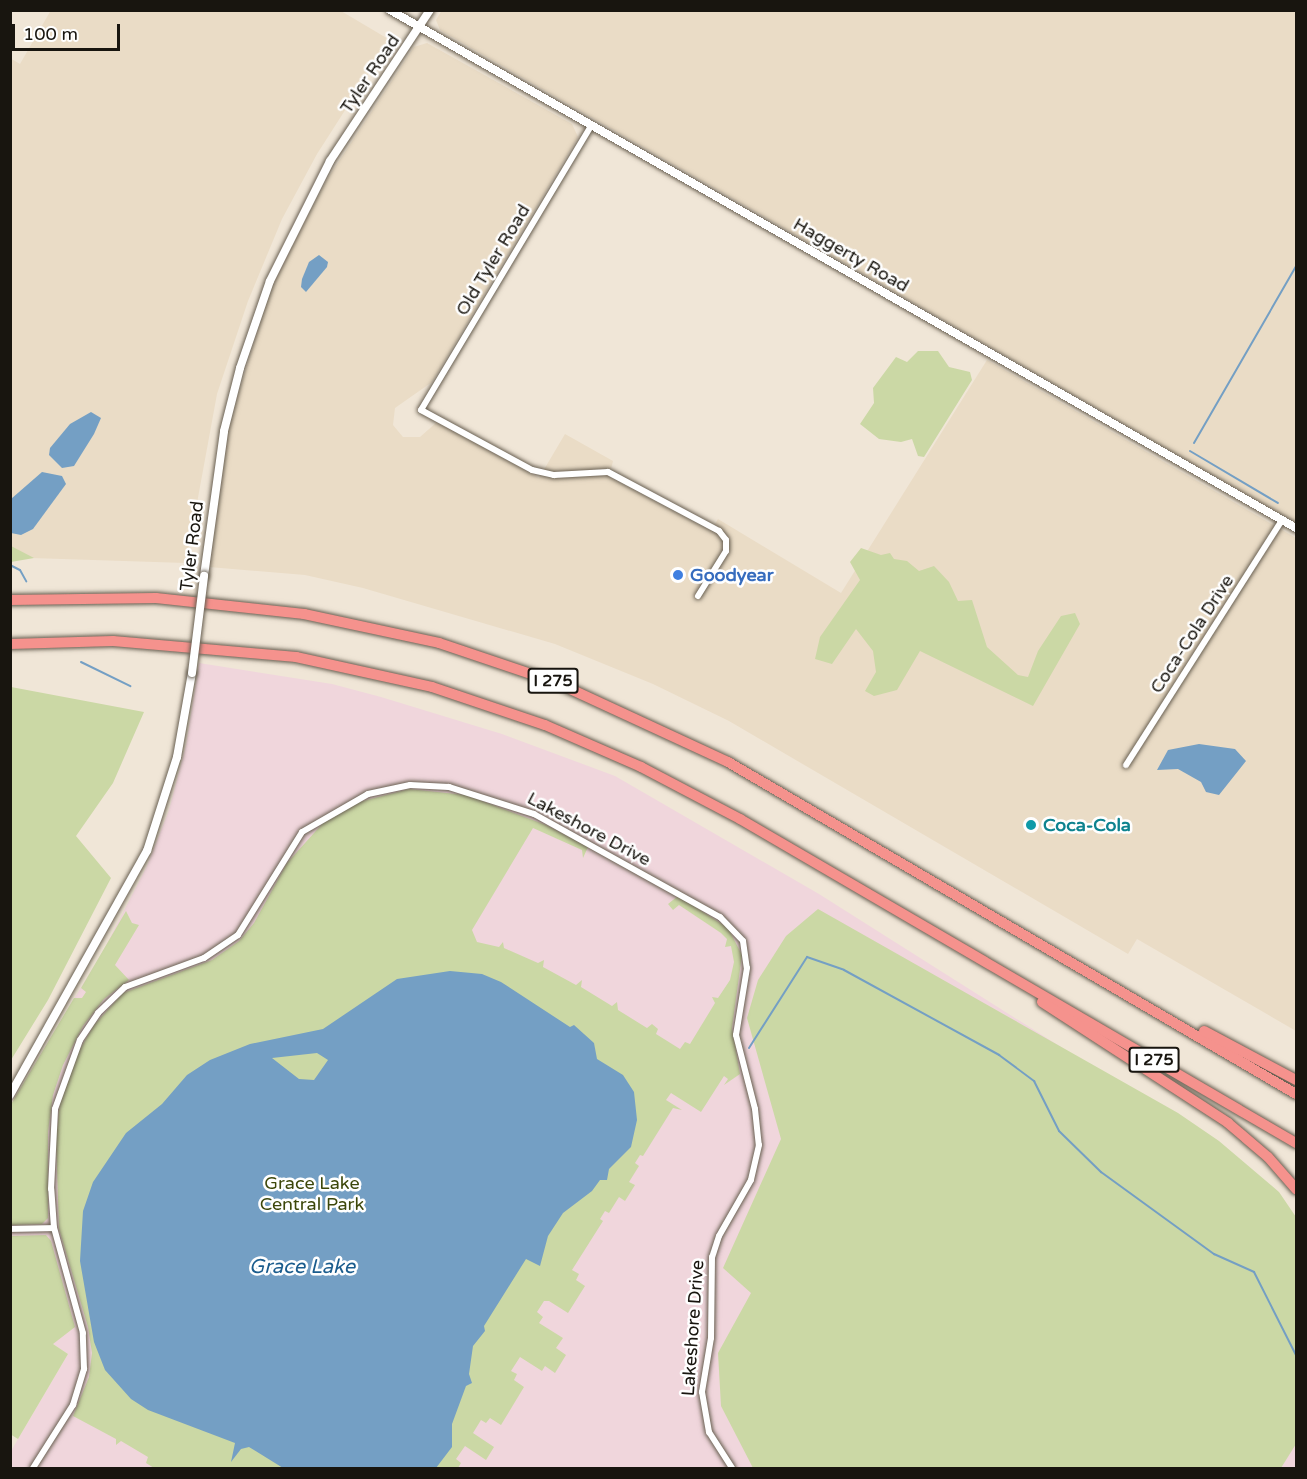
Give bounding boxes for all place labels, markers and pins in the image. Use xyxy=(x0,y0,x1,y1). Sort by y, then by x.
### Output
place label: Goodyear xyxy=(690,564,774,586)
marker: Goodyear xyxy=(671,568,685,582)
place label: Coca-Cola xyxy=(1043,814,1131,836)
marker: Coca-Cola xyxy=(1024,818,1038,832)

